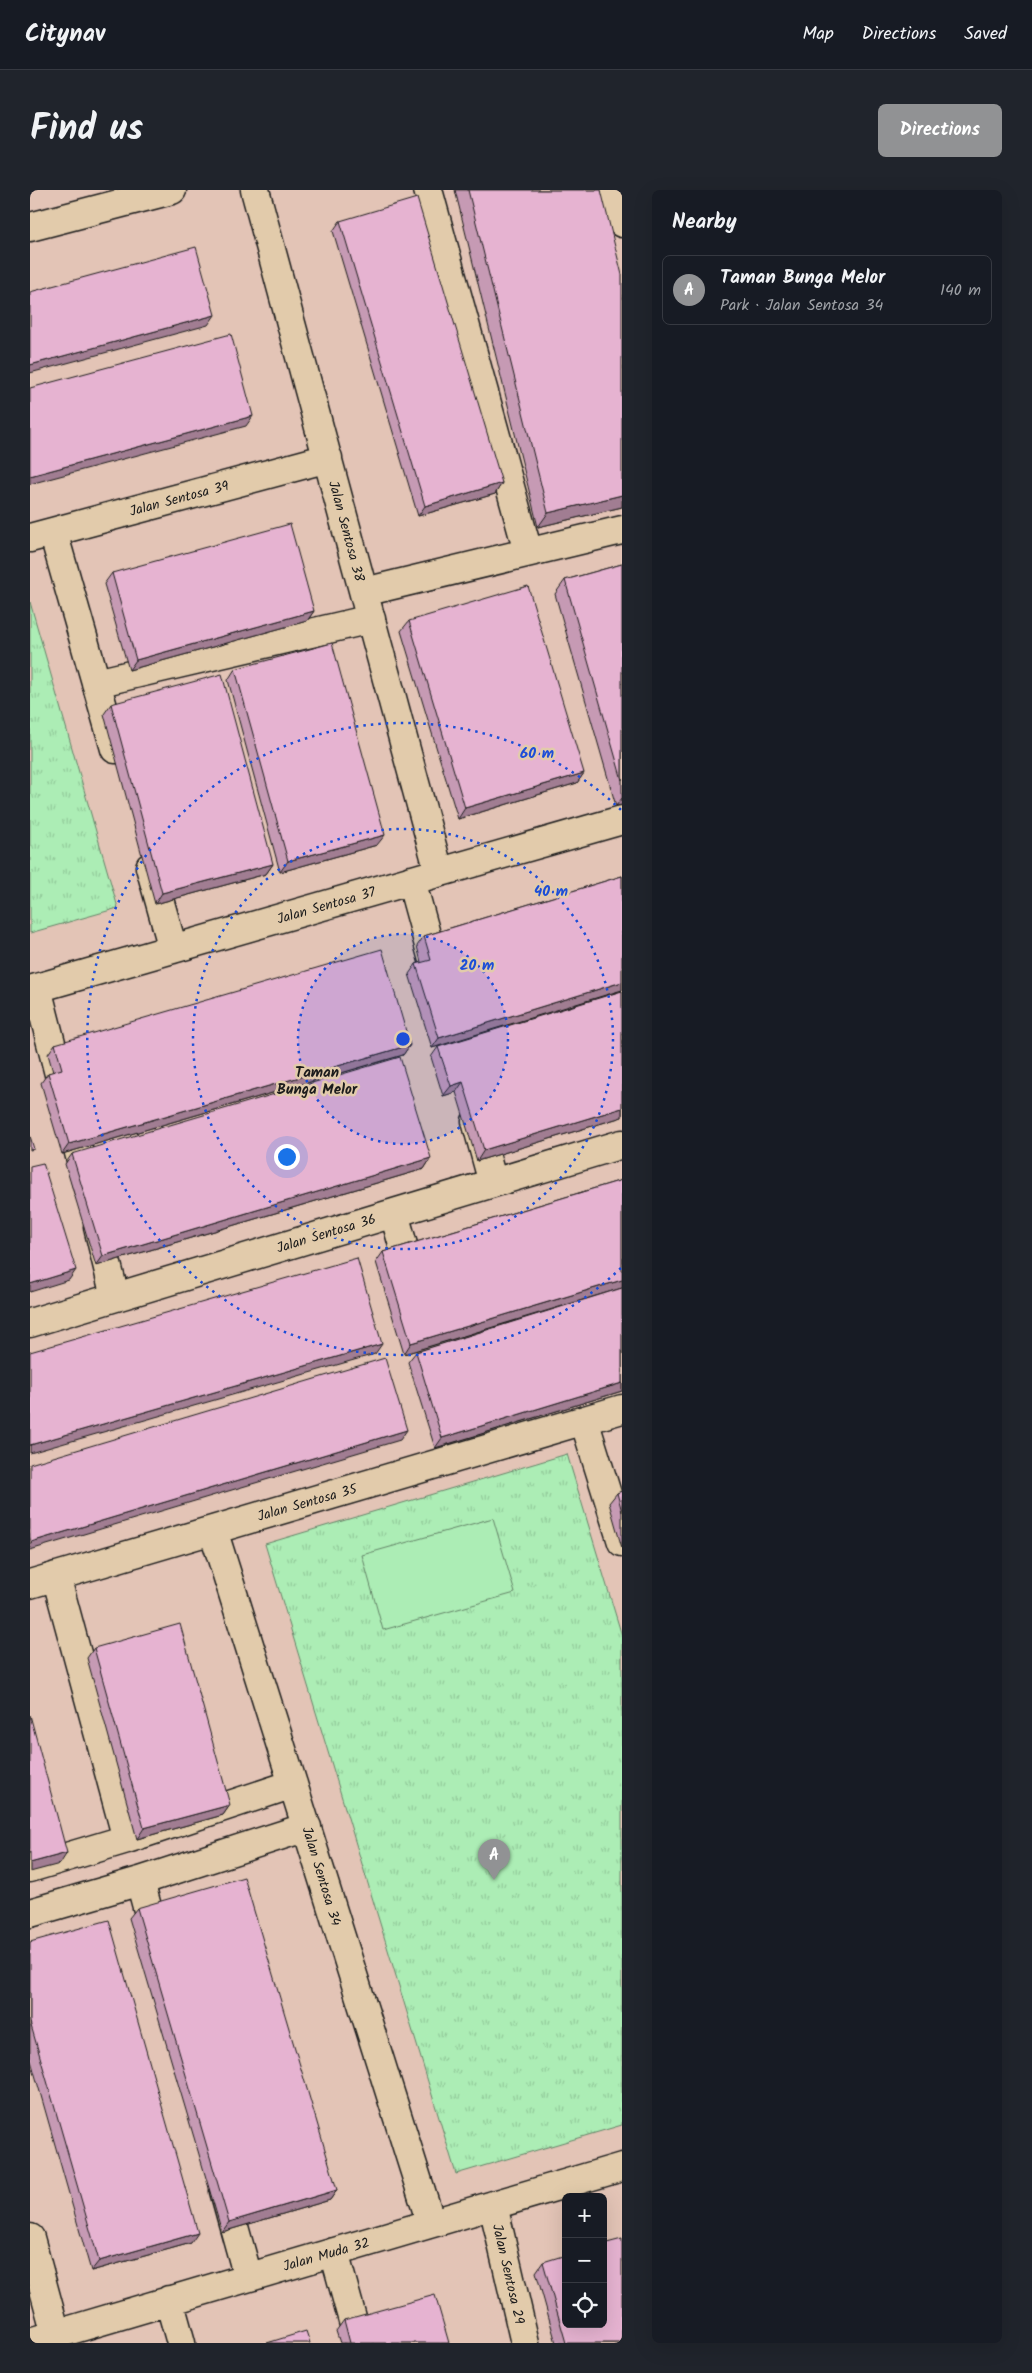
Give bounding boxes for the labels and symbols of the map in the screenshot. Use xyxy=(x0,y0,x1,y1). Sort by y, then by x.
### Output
street label: Jalan Sentosa 39 xyxy=(127,475,232,523)
street label: Jalan Sentosa 38 xyxy=(322,478,370,585)
text: 60 m xyxy=(520,742,554,766)
text: 40 m xyxy=(534,880,568,904)
street label: Jalan Sentosa 37 xyxy=(274,881,379,931)
text: 20 m xyxy=(460,954,494,978)
centre of rings xyxy=(394,1030,412,1048)
district label: Taman Bunga Melor xyxy=(277,1061,358,1102)
your location xyxy=(274,1144,300,1170)
street label: Jalan Sentosa 36 xyxy=(274,1208,379,1260)
street label: Jalan Sentosa 35 xyxy=(255,1478,361,1528)
street label: Jalan Sentosa 34 xyxy=(295,1824,347,1929)
pin: A xyxy=(478,1839,510,1880)
street label: Jalan Sentosa 29 xyxy=(486,2222,530,2327)
street label: Jalan Muda 32 xyxy=(280,2232,372,2278)

